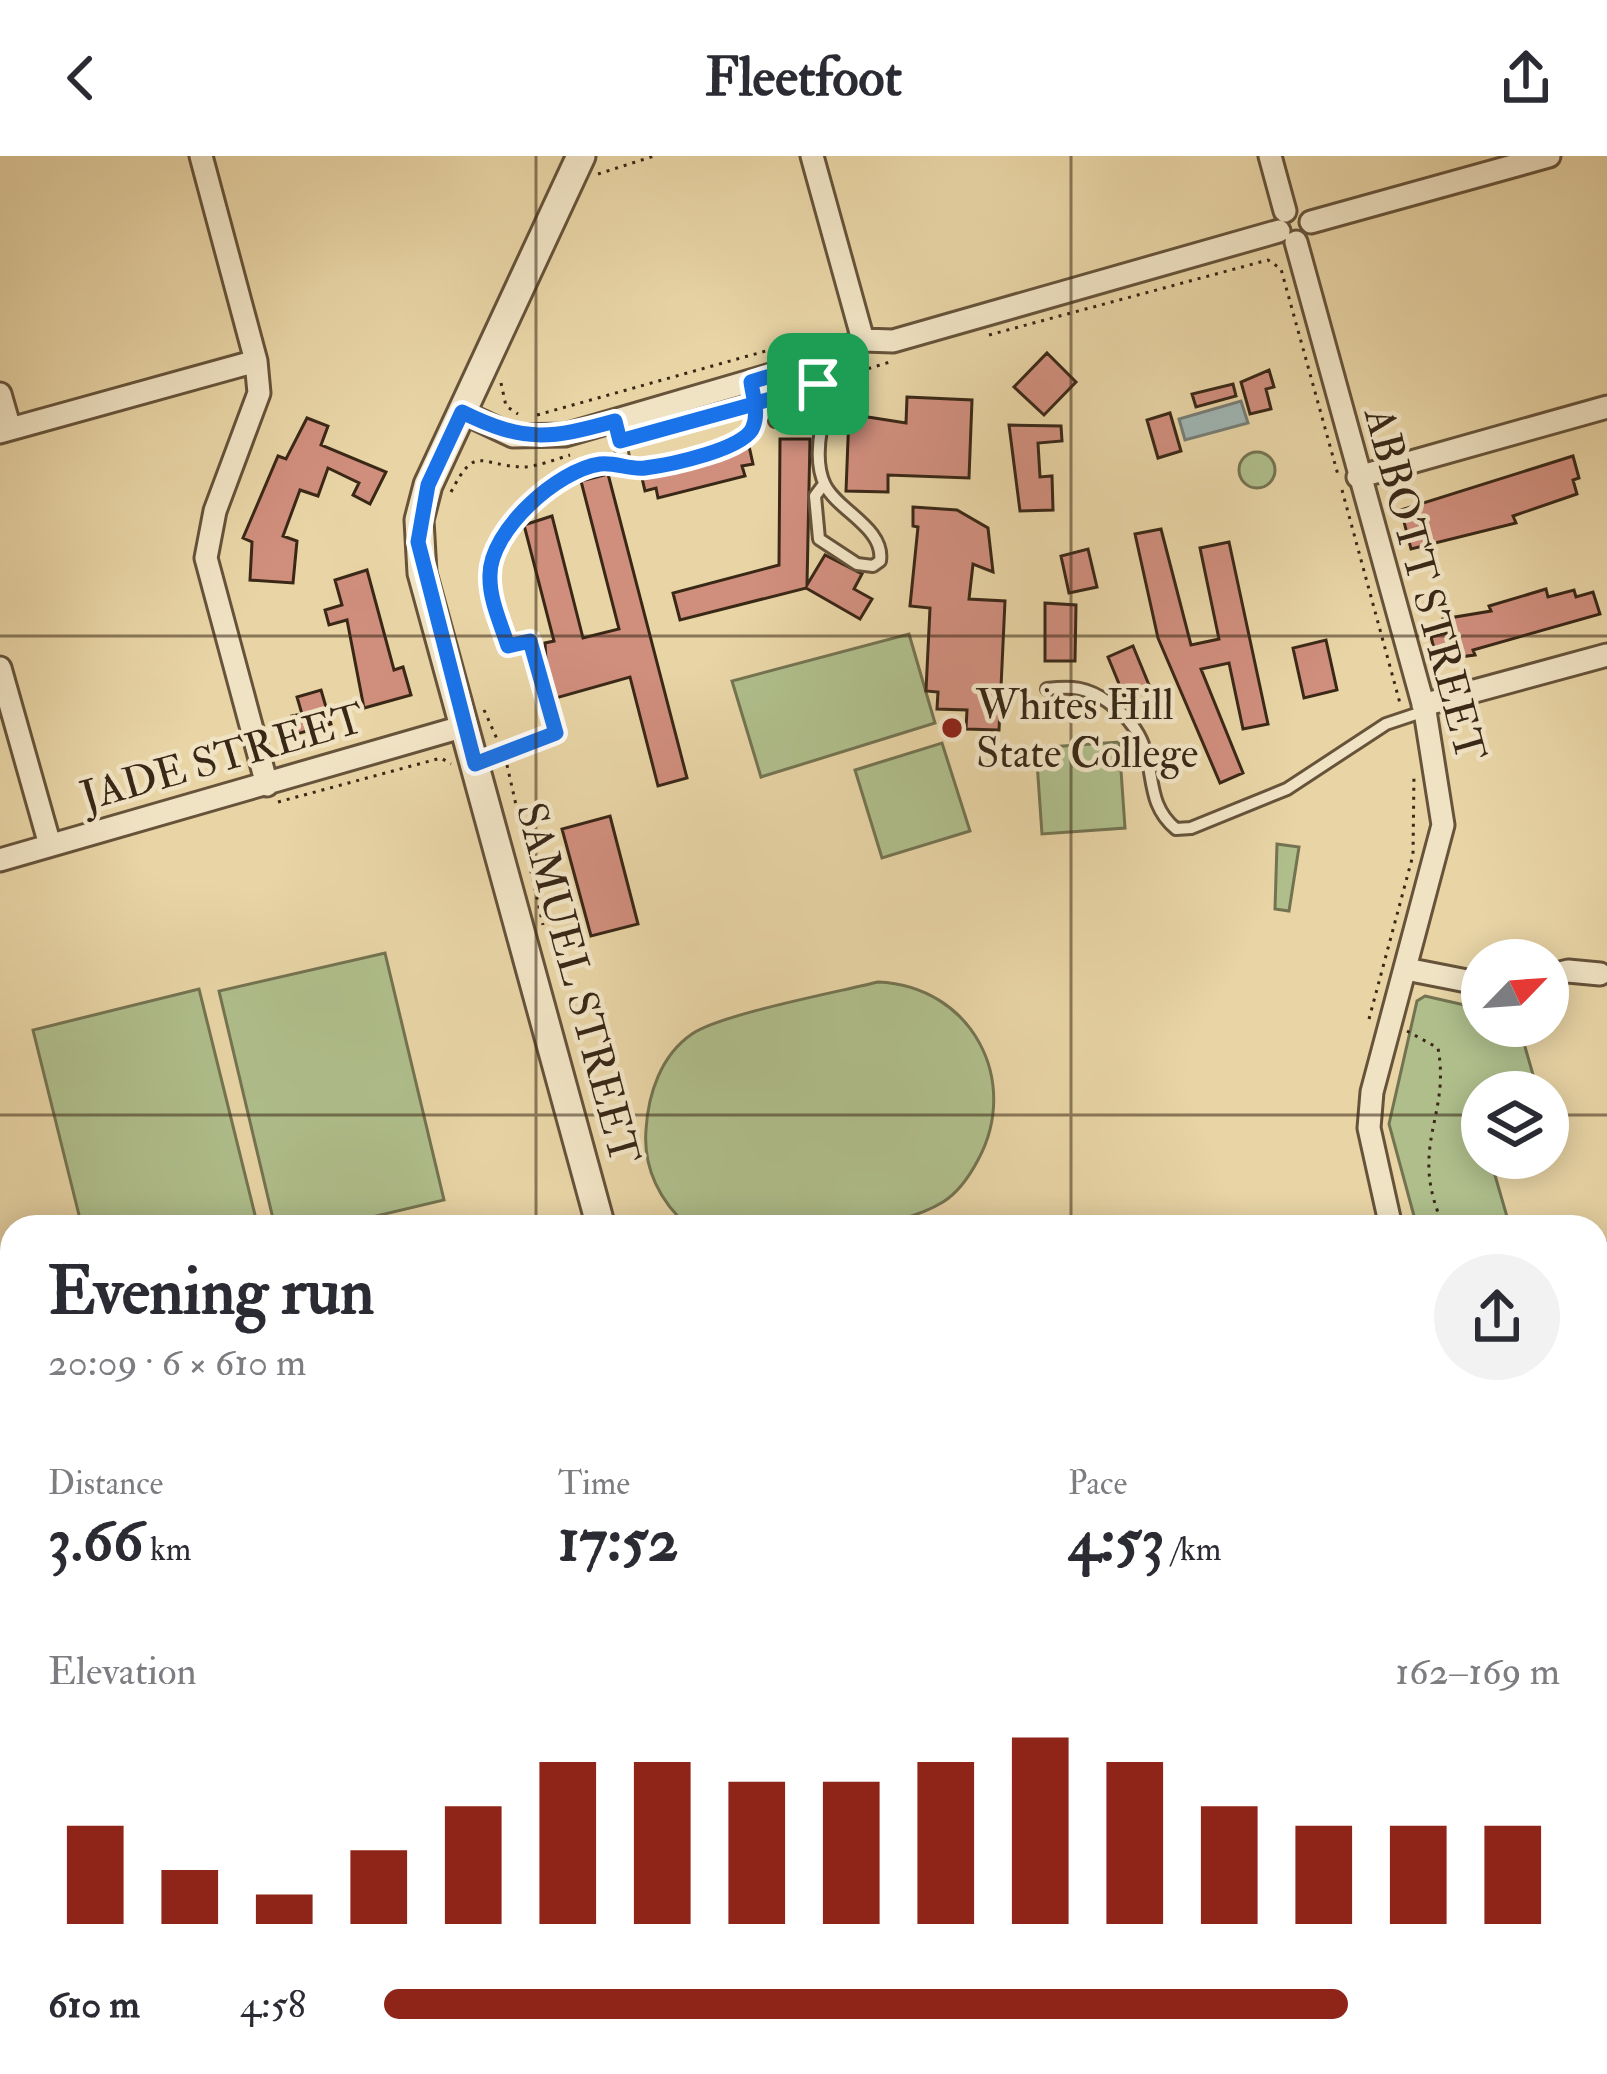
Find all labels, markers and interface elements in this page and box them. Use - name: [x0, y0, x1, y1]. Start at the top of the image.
- text: Fleetfoot: [705, 44, 902, 112]
- icon: back: [48, 45, 114, 111]
- icon: share: [1493, 45, 1559, 111]
- pin: [767, 333, 869, 435]
- icon: arrive: [785, 351, 851, 417]
- street label: ABBOTT STREET: [1352, 401, 1496, 767]
- place label: Whites Hill State College: [975, 680, 1198, 780]
- street label: JADE STREET: [74, 693, 370, 824]
- marker: Whites Hill State College: [939, 715, 965, 741]
- street label: SAMUEL STREET: [504, 797, 650, 1170]
- north arrow: [1461, 939, 1569, 1047]
- map controls: [1461, 939, 1569, 1179]
- button: layers: [1461, 1071, 1569, 1179]
- text: Evening run: [48, 1251, 374, 1334]
- button: share: [1434, 1254, 1560, 1380]
- text: 20:09 · 6 × 610 m: [48, 1338, 306, 1387]
- text: Distance: [48, 1463, 163, 1504]
- text: Time: [558, 1463, 630, 1504]
- text: Pace: [1068, 1463, 1127, 1504]
- text: 3.66: [48, 1504, 143, 1579]
- text: 17:52: [558, 1504, 678, 1579]
- text: 4:53: [1068, 1504, 1165, 1579]
- text: km: [143, 1529, 191, 1570]
- text: /km: [1165, 1529, 1221, 1570]
- text: Elevation: [48, 1647, 197, 1696]
- text: 162–169 m: [1395, 1647, 1560, 1696]
- text: 610 m: [48, 1980, 140, 2029]
- text: 4:58: [240, 1980, 306, 2029]

